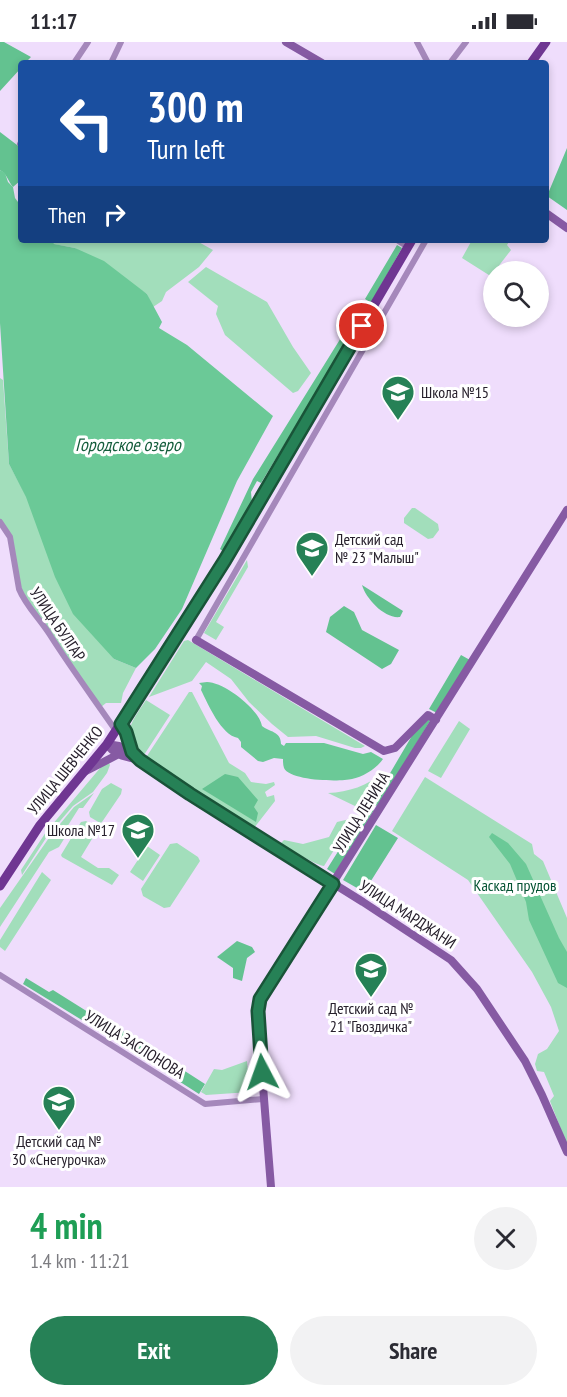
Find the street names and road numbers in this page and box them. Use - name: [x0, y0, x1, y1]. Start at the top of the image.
- street label: УЛИЦА БУЛГАР: [26, 583, 90, 665]
- street label: УЛИЦА ШЕВЧЕНКО: [23, 721, 107, 818]
- street label: УЛИЦА ЛЕНИНА: [328, 768, 394, 856]
- street label: УЛИЦА МАРДЖАНИ: [356, 875, 460, 953]
- street label: УЛИЦА ЗАСЛОНОВА: [81, 1005, 189, 1083]

